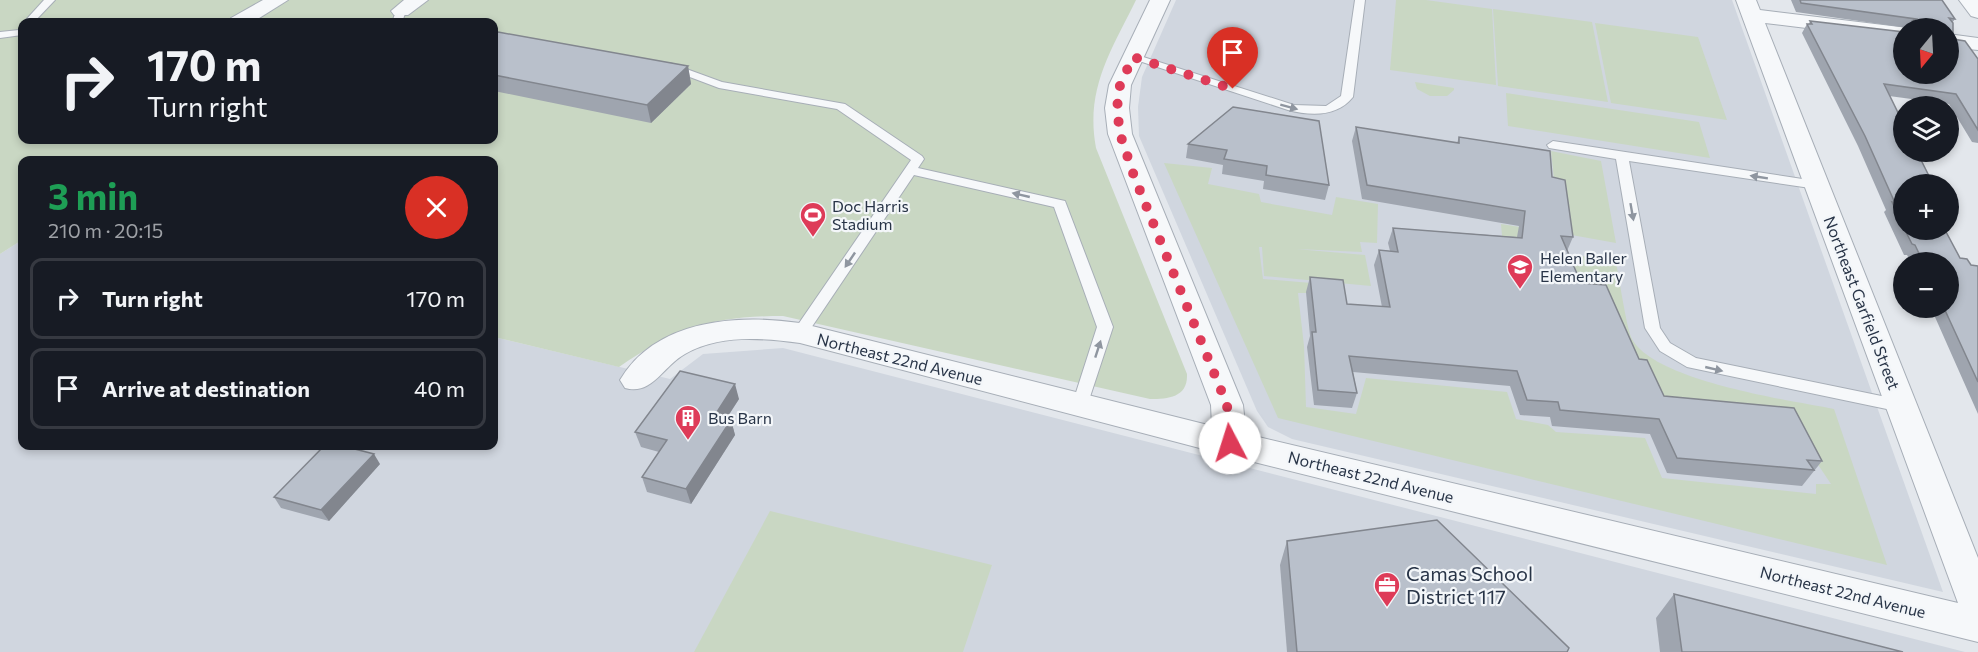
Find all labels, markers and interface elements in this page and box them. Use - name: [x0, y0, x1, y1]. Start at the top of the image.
- north arrow: [1893, 18, 1959, 84]
- map controls: [1893, 18, 1959, 318]
- pin: [1207, 27, 1258, 89]
- icon: arrive: [1216, 36, 1249, 69]
- text: 170 m: [147, 38, 261, 90]
- icon: right: [48, 42, 126, 120]
- text: Turn right: [147, 90, 267, 123]
- button: layers: [1893, 96, 1959, 162]
- one-way arrow: [1280, 102, 1298, 112]
- one-way arrow: [1750, 172, 1769, 181]
- text: 3 min: [48, 173, 138, 217]
- button: +: [1893, 174, 1959, 240]
- button: close: [405, 176, 468, 239]
- one-way arrow: [1011, 190, 1030, 199]
- place label: Doc Harris Stadium: [832, 196, 909, 233]
- sports icon: Doc Harris Stadium: [798, 200, 828, 238]
- one-way arrow: [1628, 202, 1637, 221]
- street label: Northeast Garfield Street: [1821, 213, 1905, 393]
- text: 210 m · 20:15: [48, 218, 163, 242]
- place label: Helen Baller Elementary: [1540, 248, 1627, 285]
- one-way arrow: [844, 251, 855, 268]
- school or university icon: Helen Baller Elementary: [1505, 252, 1535, 290]
- button: −: [1893, 252, 1959, 318]
- icon: right: [51, 282, 84, 315]
- text: Turn right: [102, 285, 203, 312]
- text: 170 m: [406, 285, 465, 312]
- street label: Northeast 22nd Avenue: [815, 329, 985, 388]
- one-way arrow: [1094, 340, 1103, 358]
- one-way arrow: [1705, 365, 1724, 374]
- icon: arrive: [51, 372, 84, 405]
- text: Arrive at destination: [102, 375, 310, 402]
- text: 40 m: [414, 375, 465, 402]
- building icon: Bus Barn: [673, 403, 703, 441]
- place label: Bus Barn: [708, 408, 772, 427]
- position arrow: [1198, 411, 1262, 475]
- street label: Northeast 22nd Avenue: [1286, 447, 1456, 506]
- place label: Camas School District 117: [1406, 561, 1533, 608]
- street label: Northeast 22nd Avenue: [1758, 562, 1928, 621]
- office icon: Camas School District 117: [1372, 570, 1402, 608]

